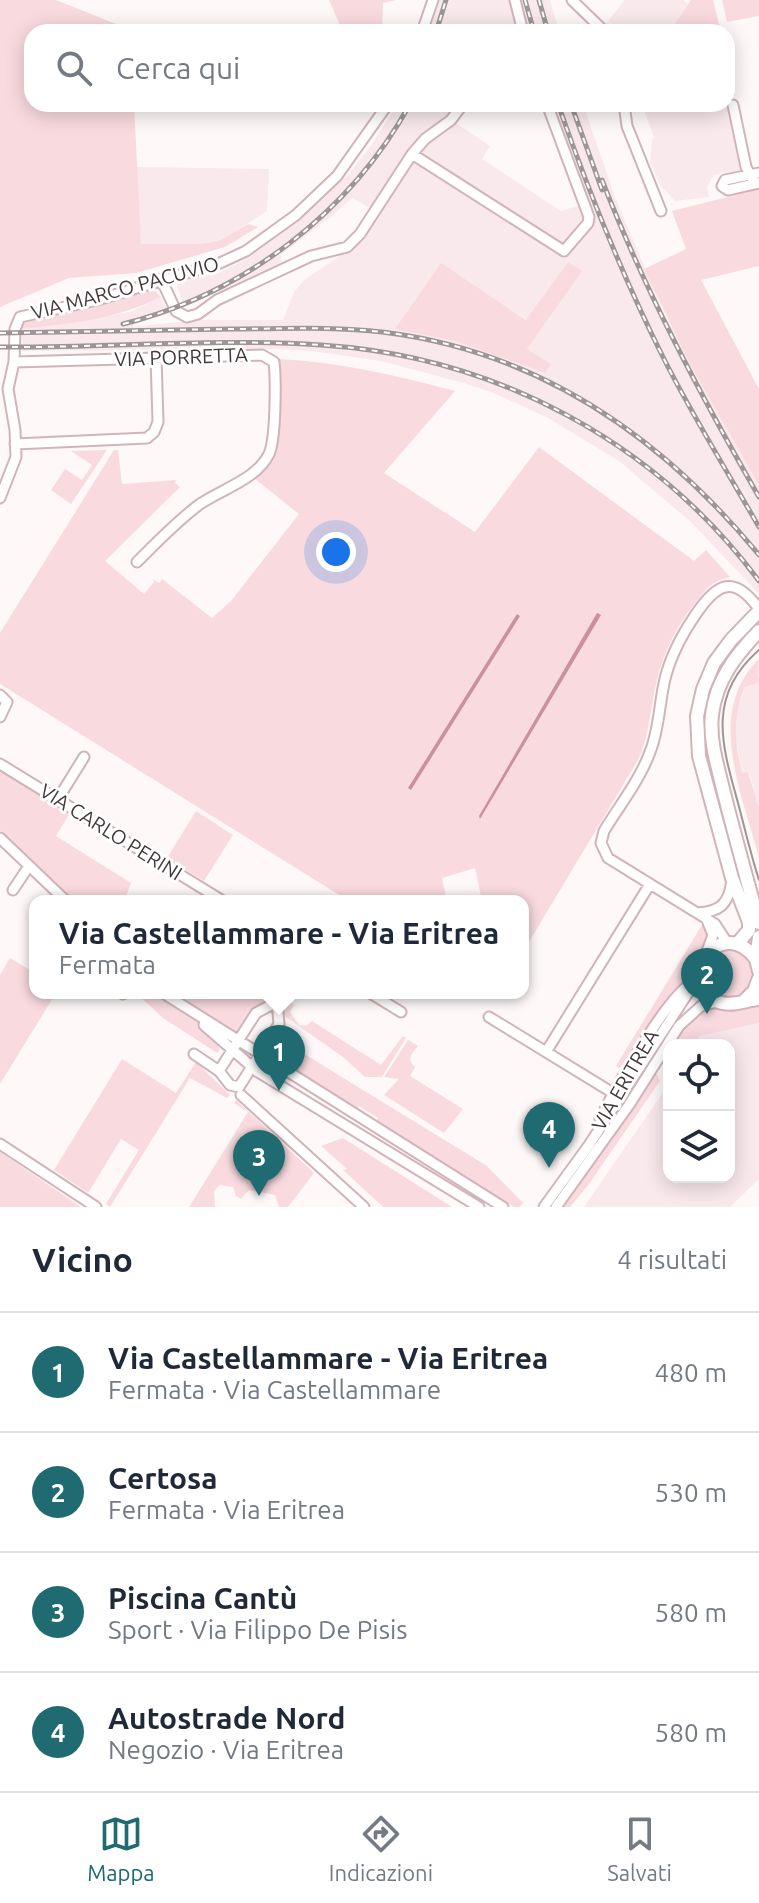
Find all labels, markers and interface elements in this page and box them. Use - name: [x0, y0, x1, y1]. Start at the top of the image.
- search box: [24, 24, 735, 112]
- icon: search: [52, 46, 96, 90]
- text: Cerca qui: [116, 51, 240, 85]
- street label: VIA MARCO PACUVIO: [28, 251, 221, 324]
- street label: VIA PORRETTA: [114, 343, 248, 370]
- your location: [316, 532, 356, 572]
- street label: VIA CARLO PERINI: [36, 779, 187, 885]
- popup: [29, 895, 529, 999]
- text: Via Castellammare - Via Eritrea: [59, 916, 499, 950]
- pin: 2: [681, 948, 733, 1014]
- text: Fermata: [59, 950, 156, 979]
- pin: 1: [253, 1025, 305, 1091]
- street label: VIA ERITREA: [587, 1025, 663, 1134]
- map controls: [663, 1039, 735, 1183]
- button: locate: [663, 1039, 735, 1111]
- pin: 4: [523, 1102, 575, 1168]
- button: layers: [663, 1111, 735, 1183]
- pin: 3: [233, 1130, 285, 1196]
- text: Vicino: [32, 1240, 133, 1278]
- text: 4 risultati: [617, 1245, 727, 1274]
- text: Via Castellammare - Via Eritrea: [108, 1341, 548, 1375]
- text: 1: [51, 1358, 65, 1387]
- text: 480 m: [655, 1358, 727, 1387]
- text: Fermata · Via Castellammare: [108, 1375, 441, 1404]
- text: Certosa: [108, 1461, 217, 1495]
- text: 2: [51, 1478, 65, 1507]
- text: 530 m: [655, 1478, 727, 1507]
- text: Fermata · Via Eritrea: [108, 1495, 345, 1524]
- text: Piscina Cantù: [108, 1581, 297, 1615]
- text: 3: [51, 1598, 65, 1627]
- text: 580 m: [655, 1598, 727, 1627]
- text: Sport · Via Filippo De Pisis: [108, 1615, 408, 1644]
- text: Autostrade Nord: [108, 1701, 346, 1735]
- text: 4: [51, 1718, 65, 1747]
- text: 580 m: [655, 1718, 727, 1747]
- text: Negozio · Via Eritrea: [108, 1735, 344, 1764]
- tab: Mappa: [87, 1812, 155, 1885]
- tab: Indicazioni: [329, 1812, 433, 1885]
- tab: Salvati: [607, 1812, 672, 1885]

